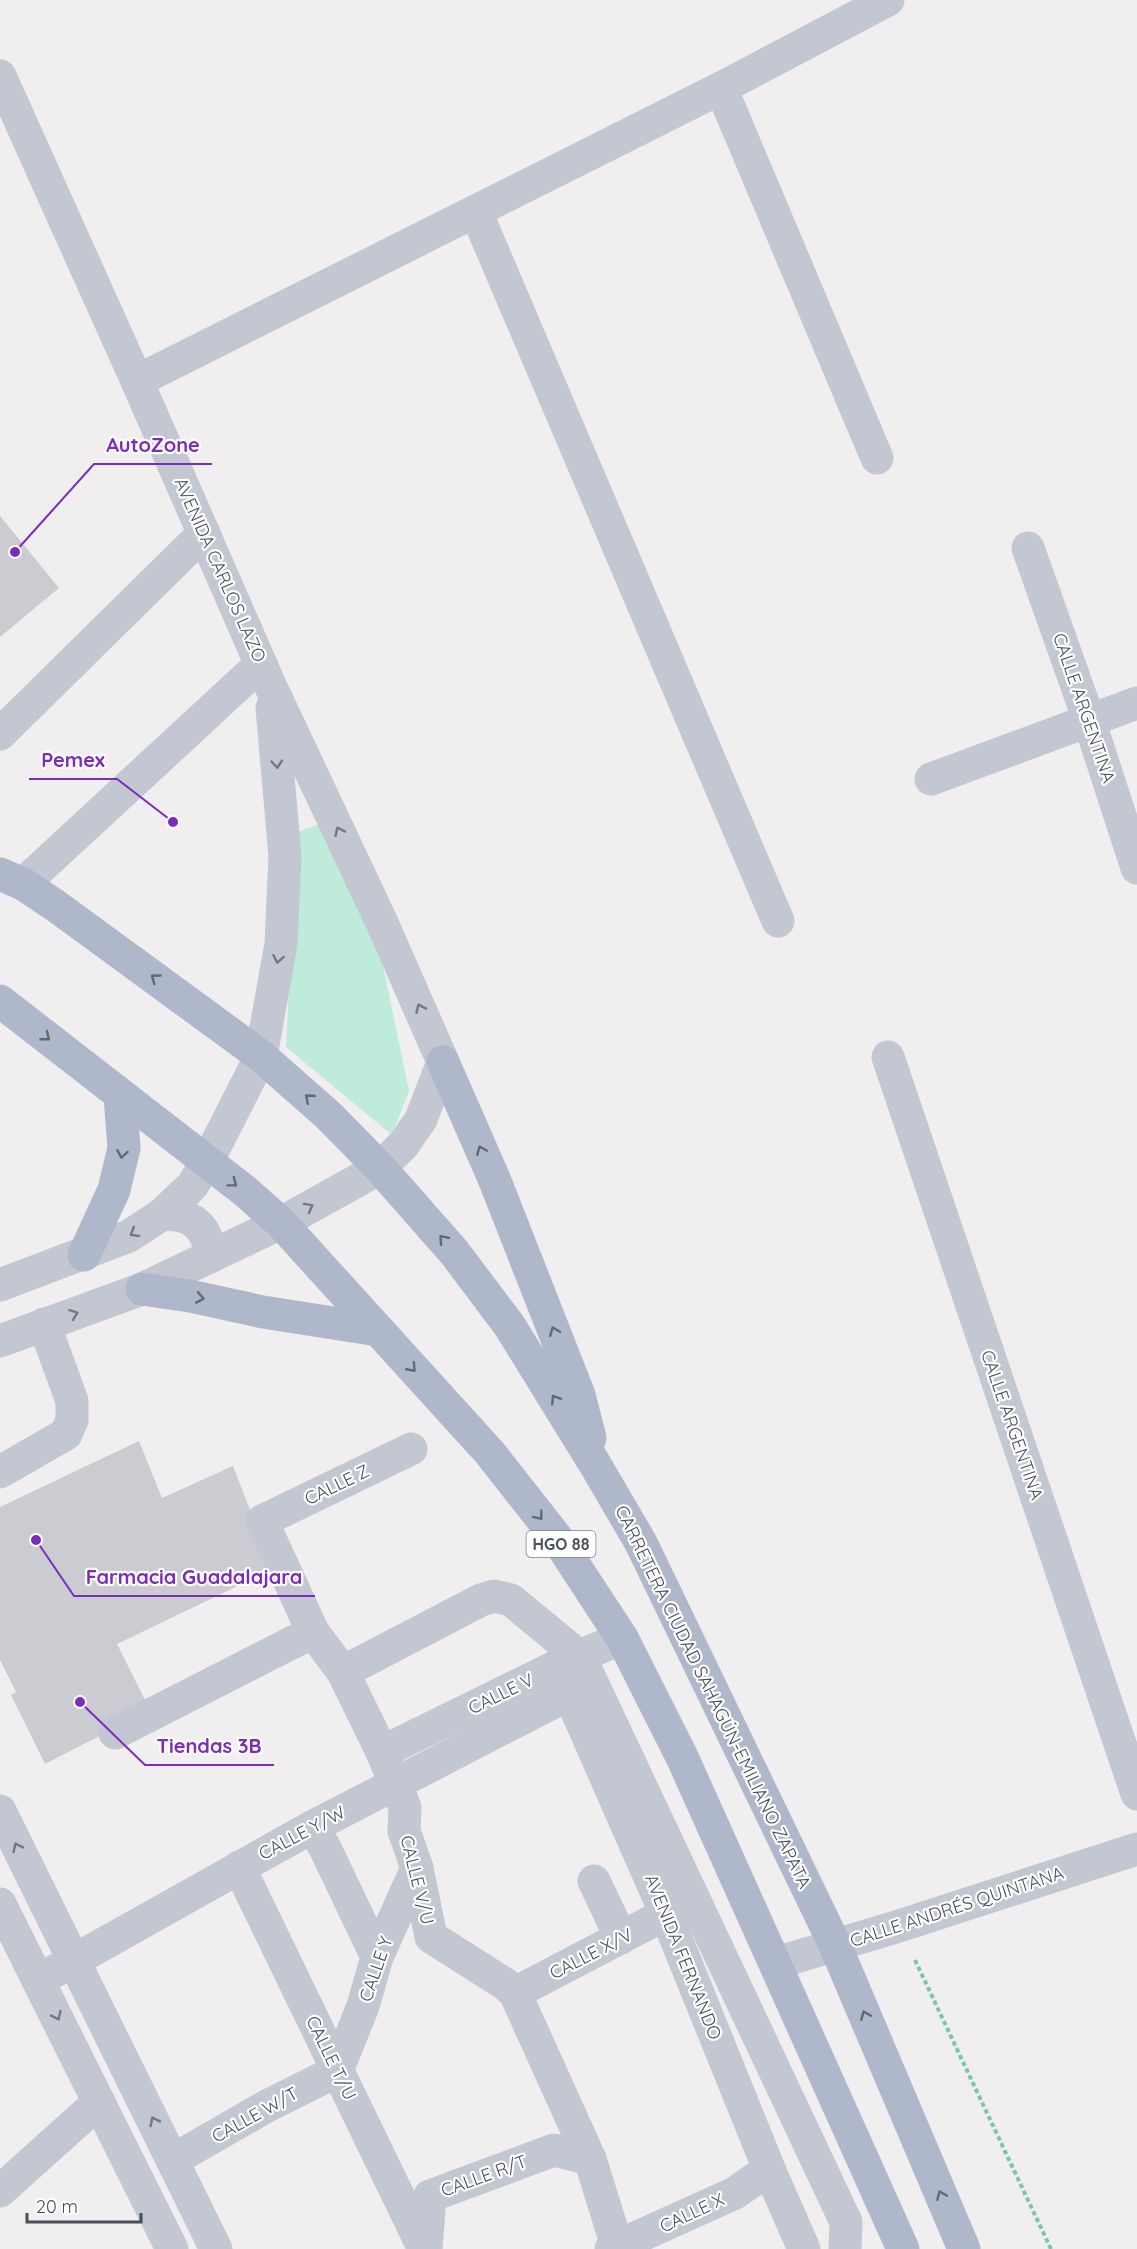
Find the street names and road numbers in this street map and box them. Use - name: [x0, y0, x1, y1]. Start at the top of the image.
- street label: AVENIDA CARLOS LAZO: [169, 474, 272, 666]
- street label: CALLE ARGENTINA: [1048, 630, 1121, 786]
- street label: CALLE ARGENTINA: [976, 1347, 1049, 1503]
- street label: CALLE Z: [301, 1459, 373, 1510]
- street label: CARRETERA CIUDAD SAHAGÚN-EMILIANO ZAPATA: [610, 1501, 817, 1892]
- road number: HGO 88: [526, 1531, 596, 1557]
- street label: CALLE V: [464, 1668, 537, 1719]
- street label: CALLE Y/W: [255, 1800, 349, 1865]
- street label: CALLE V/U: [395, 1833, 440, 1927]
- street label: CALLE ANDRÉS QUINTANA: [847, 1861, 1067, 1952]
- street label: AVENIDA FERNANDO: [640, 1871, 727, 2043]
- street label: CALLE X/V: [545, 1923, 636, 1984]
- street label: CALLE Y: [354, 1933, 397, 2005]
- street label: CALLE T/U: [301, 2012, 362, 2104]
- street label: CALLE W/T: [207, 2081, 302, 2148]
- street label: CALLE R/T: [438, 2149, 530, 2202]
- street label: CALLE X: [656, 2188, 728, 2237]

